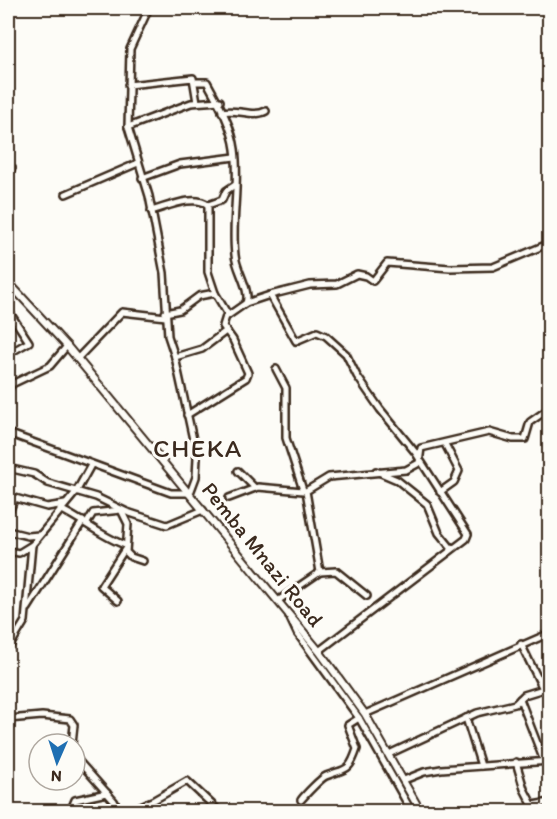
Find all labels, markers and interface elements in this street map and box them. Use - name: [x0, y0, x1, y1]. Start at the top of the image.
- district label: CHEKA: [153, 432, 243, 464]
- street label: Pemba Mnazi Road: [196, 476, 329, 632]
- north arrow: [27, 732, 87, 792]
- text: N: [50, 767, 62, 786]

